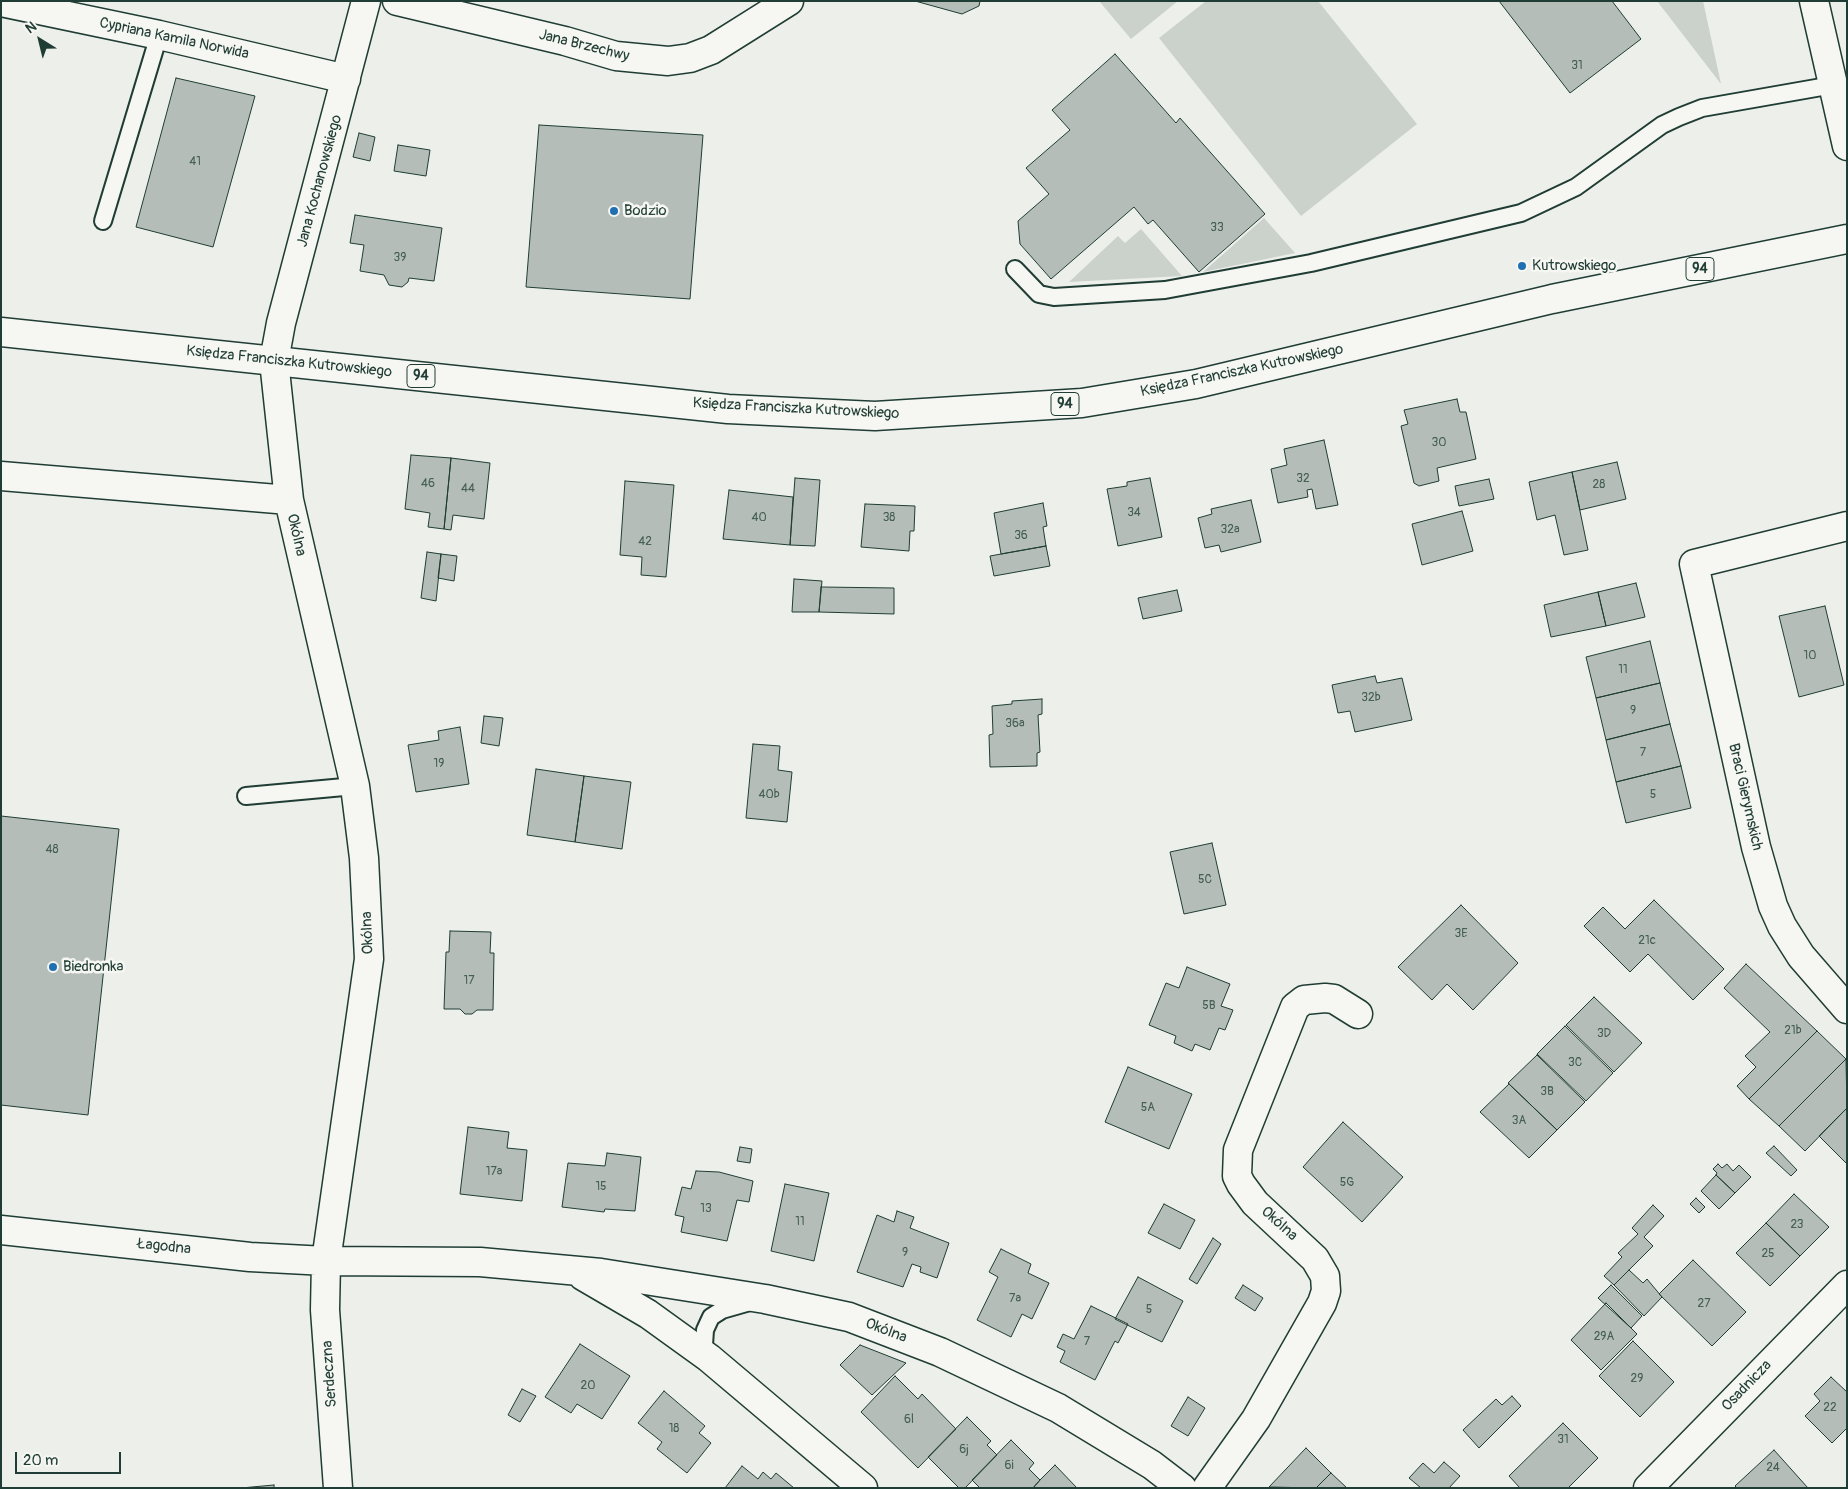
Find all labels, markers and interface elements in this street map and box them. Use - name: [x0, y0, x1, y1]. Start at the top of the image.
- street label: Cypriana Kamila Norwida: [98, 14, 250, 64]
- north arrow: [15, 15, 65, 65]
- text: N: [22, 18, 40, 37]
- street label: Jana Brzechwy: [537, 26, 631, 66]
- house number: 31: [1571, 59, 1583, 73]
- street label: Jana Kochanowskiego: [294, 113, 346, 249]
- house number: 41: [189, 155, 201, 169]
- place label: Bodzio: [624, 202, 666, 220]
- marker: Bodzio: [608, 205, 620, 217]
- house number: 33: [1210, 221, 1224, 235]
- house number: 39: [394, 251, 406, 265]
- place label: Kutrowskiego: [1532, 257, 1616, 275]
- road number: 94: [1686, 258, 1714, 280]
- marker: Kutrowskiego: [1516, 260, 1528, 272]
- street label: Księdza Franciszka Kutrowskiego: [1139, 341, 1345, 401]
- street label: Księdza Franciszka Kutrowskiego: [185, 342, 393, 382]
- road number: 94: [407, 364, 435, 388]
- road number: 94: [1051, 392, 1079, 416]
- street label: Księdza Franciszka Kutrowskiego: [692, 395, 900, 423]
- house number: 30: [1432, 436, 1446, 450]
- house number: 32: [1296, 472, 1310, 486]
- house number: 46: [421, 477, 435, 491]
- house number: 28: [1593, 478, 1605, 492]
- house number: 44: [461, 482, 475, 496]
- house number: 34: [1127, 506, 1141, 520]
- house number: 40: [751, 511, 767, 525]
- house number: 38: [883, 511, 895, 525]
- street label: Okólna: [282, 512, 310, 558]
- house number: 32a: [1221, 523, 1239, 537]
- house number: 36: [1014, 529, 1028, 543]
- house number: 42: [638, 535, 652, 549]
- house number: 10: [1804, 649, 1816, 663]
- house number: 11: [1618, 663, 1628, 677]
- house number: 32b: [1361, 691, 1381, 705]
- house number: 9: [1630, 704, 1636, 718]
- house number: 36a: [1005, 717, 1025, 731]
- street label: Braci Gierymskich: [1724, 742, 1766, 852]
- house number: 7: [1640, 746, 1646, 760]
- house number: 19: [434, 757, 444, 771]
- house number: 40b: [758, 788, 780, 802]
- house number: 5: [1650, 788, 1656, 802]
- house number: 48: [45, 843, 59, 857]
- house number: 5C: [1198, 873, 1212, 887]
- street label: Okólna: [358, 911, 378, 955]
- house number: 3E: [1455, 927, 1467, 941]
- house number: 21c: [1638, 934, 1656, 948]
- place label: Biedronka: [63, 958, 124, 976]
- marker: Biedronka: [47, 961, 59, 973]
- house number: 17: [463, 974, 475, 988]
- house number: 5B: [1202, 999, 1216, 1013]
- house number: 21b: [1784, 1024, 1802, 1038]
- house number: 3D: [1597, 1027, 1611, 1041]
- house number: 3C: [1568, 1056, 1582, 1070]
- house number: 3B: [1540, 1085, 1554, 1099]
- house number: 5A: [1141, 1101, 1155, 1115]
- house number: 3A: [1512, 1114, 1526, 1128]
- house number: 17a: [486, 1165, 502, 1179]
- house number: 5G: [1340, 1176, 1354, 1190]
- house number: 15: [595, 1180, 607, 1194]
- house number: 13: [700, 1202, 712, 1216]
- street label: Okólna: [1257, 1203, 1301, 1245]
- house number: 11: [795, 1215, 805, 1229]
- house number: 23: [1790, 1218, 1804, 1232]
- street label: Łagodna: [136, 1235, 192, 1259]
- house number: 9: [902, 1246, 908, 1260]
- house number: 25: [1761, 1247, 1775, 1261]
- house number: 7a: [1009, 1292, 1021, 1306]
- house number: 27: [1697, 1297, 1711, 1311]
- house number: 5: [1146, 1303, 1152, 1317]
- street label: Okólna: [863, 1315, 909, 1347]
- house number: 29A: [1594, 1330, 1614, 1344]
- house number: 7: [1084, 1335, 1090, 1349]
- street label: Serdeczna: [319, 1340, 341, 1408]
- street label: Osadnicza: [1718, 1357, 1776, 1415]
- house number: 29: [1631, 1372, 1643, 1386]
- house number: 20: [581, 1379, 595, 1393]
- house number: 22: [1823, 1401, 1837, 1415]
- house number: 6l: [904, 1413, 914, 1427]
- house number: 18: [669, 1422, 679, 1436]
- house number: 31: [1557, 1433, 1569, 1447]
- scale bar: [18, 1442, 124, 1474]
- house number: 6j: [959, 1443, 969, 1457]
- text: 20 m: [23, 1451, 58, 1470]
- house number: 6i: [1004, 1459, 1014, 1473]
- house number: 24: [1766, 1461, 1780, 1475]

